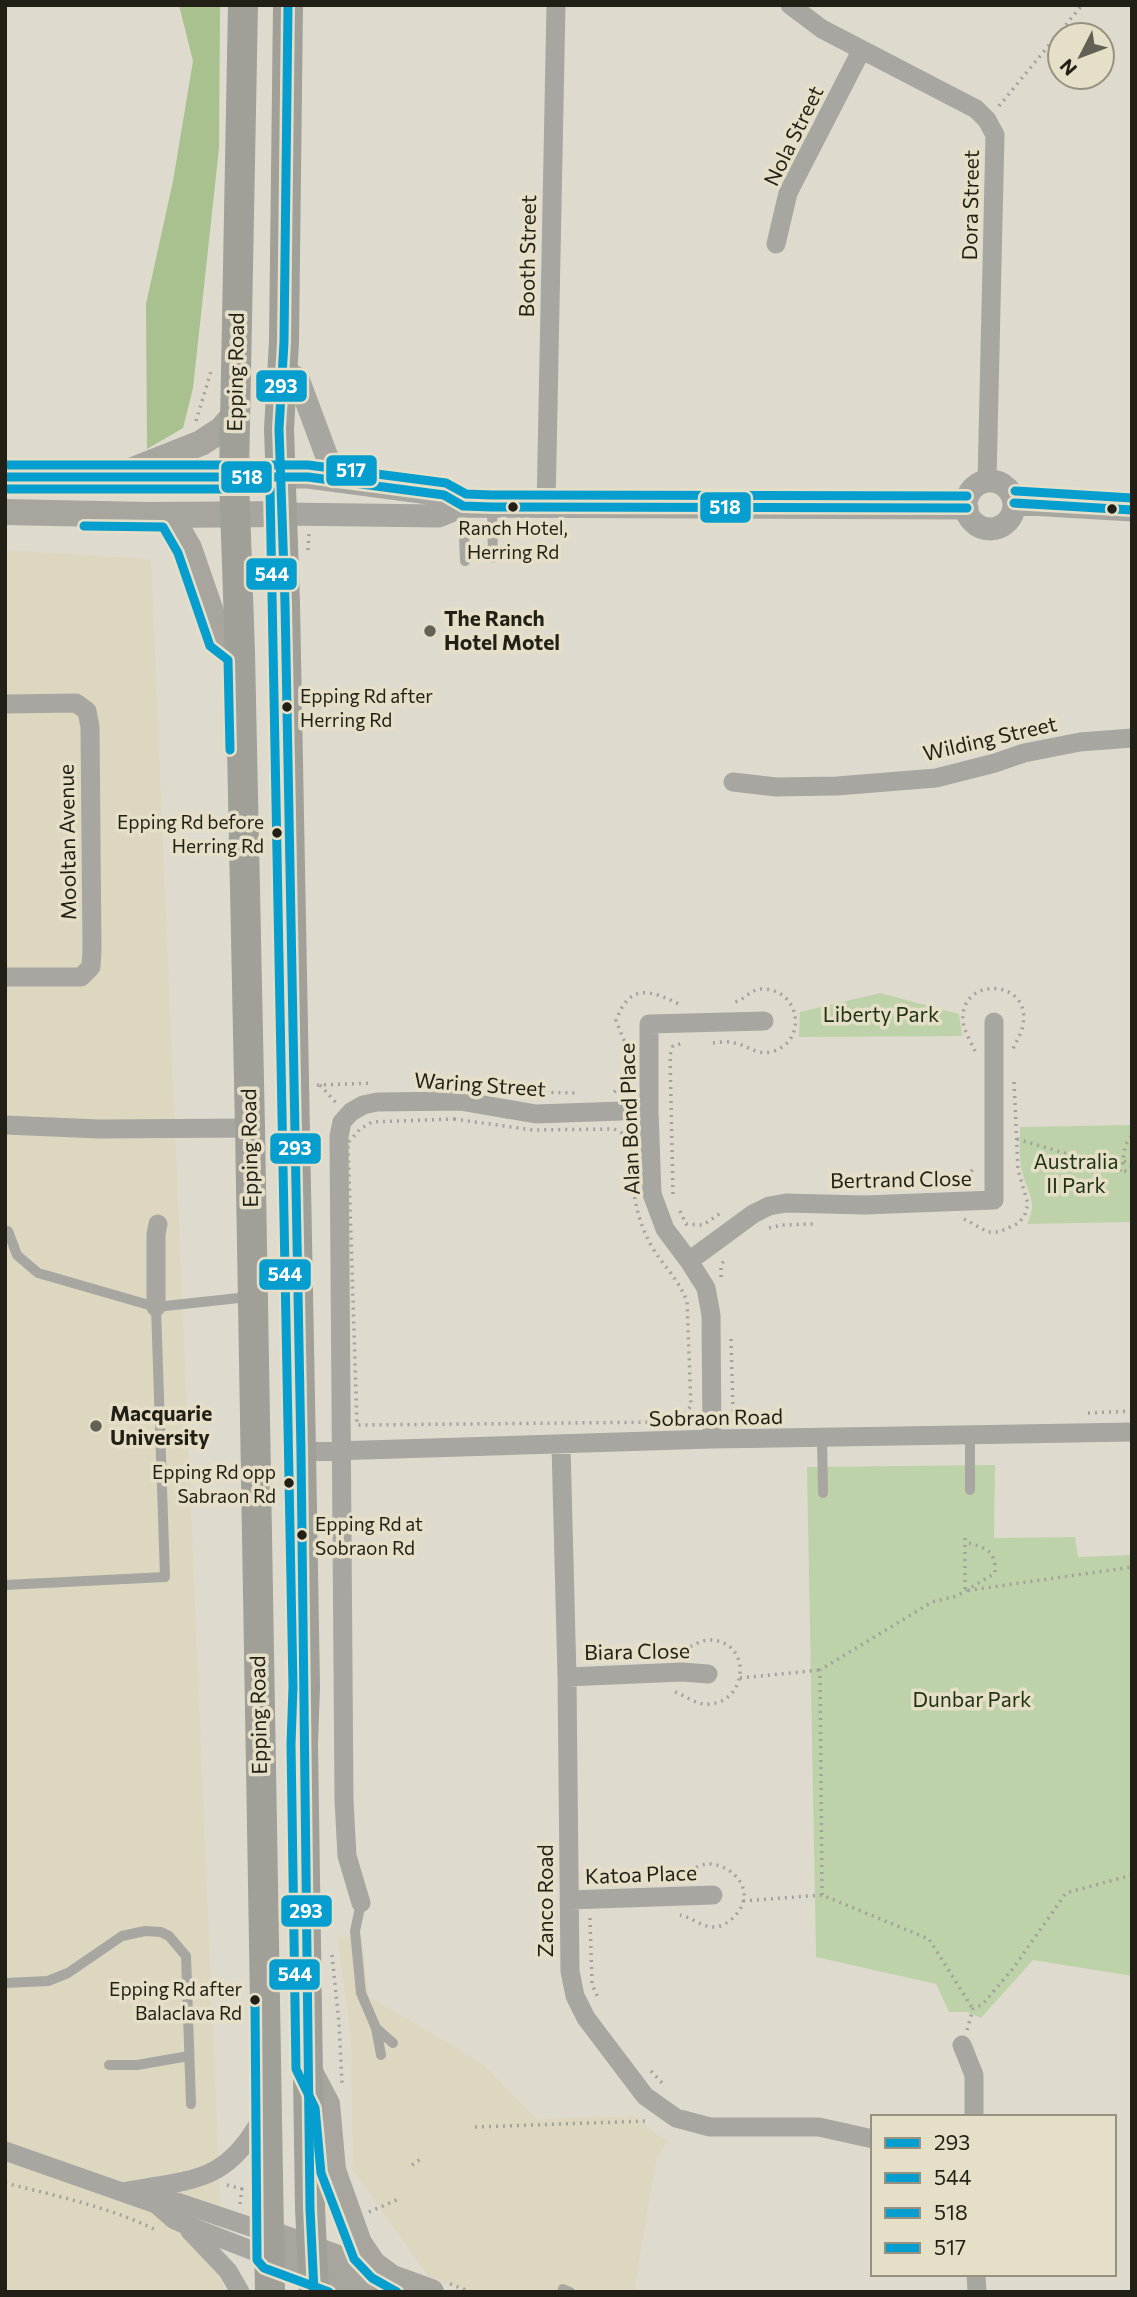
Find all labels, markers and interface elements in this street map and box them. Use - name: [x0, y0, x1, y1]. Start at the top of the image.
- north arrow: [1046, 21, 1116, 91]
- text: N: [1055, 55, 1081, 81]
- street label: Nola Street: [758, 81, 828, 189]
- street label: Dora Street: [956, 149, 983, 260]
- street label: Booth Street: [513, 194, 540, 317]
- street label: Epping Road: [221, 312, 248, 432]
- line badge: 293: [255, 369, 308, 403]
- text: 293: [264, 374, 298, 397]
- line badge: 517: [325, 454, 378, 487]
- text: 517: [336, 458, 366, 481]
- line badge: 518: [220, 460, 273, 494]
- text: 518: [231, 465, 263, 488]
- line badge: 518: [699, 491, 752, 524]
- text: 518: [709, 495, 741, 518]
- marker: Ranch Hotel, Herring Rd: [506, 500, 520, 514]
- unlabelled marker: [1105, 502, 1119, 516]
- place label: Ranch Hotel, Herring Rd: [458, 516, 568, 563]
- line badge: 544: [245, 557, 298, 591]
- text: 544: [255, 562, 290, 585]
- place label: The Ranch Hotel Motel: [444, 605, 560, 654]
- marker: The Ranch Hotel Motel: [422, 623, 438, 639]
- place label: Epping Rd after Herring Rd: [300, 684, 433, 731]
- marker: Epping Rd after Herring Rd: [280, 700, 294, 714]
- street label: Wilding Street: [920, 710, 1059, 765]
- street label: Mooltan Avenue: [53, 764, 80, 920]
- place label: Epping Rd before Herring Rd: [117, 810, 264, 857]
- marker: Epping Rd before Herring Rd: [270, 826, 284, 840]
- park label: Liberty Park: [823, 1001, 939, 1026]
- street label: Alan Bond Place: [613, 1043, 644, 1195]
- street label: Waring Street: [413, 1066, 547, 1101]
- street label: Epping Road: [235, 1088, 262, 1208]
- line badge: 293: [269, 1132, 322, 1165]
- text: 293: [278, 1136, 312, 1159]
- park label: Australia II Park: [1034, 1148, 1119, 1197]
- street label: Bertrand Close: [830, 1165, 972, 1192]
- line badge: 544: [258, 1258, 312, 1291]
- text: 544: [268, 1262, 303, 1285]
- place label: Macquarie University: [110, 1400, 212, 1449]
- street label: Sobraon Road: [649, 1403, 783, 1430]
- marker: Macquarie University: [88, 1418, 104, 1434]
- place label: Epping Rd opp Sabraon Rd: [152, 1460, 276, 1507]
- marker: Epping Rd opp Sabraon Rd: [282, 1476, 296, 1490]
- place label: Epping Rd at Sobraon Rd: [315, 1512, 423, 1559]
- marker: Epping Rd at Sobraon Rd: [295, 1528, 309, 1542]
- street label: Biara Close: [584, 1637, 690, 1664]
- street label: Epping Road: [244, 1655, 271, 1775]
- park label: Dunbar Park: [913, 1686, 1031, 1711]
- street label: Zanco Road: [532, 1844, 557, 1958]
- street label: Katoa Place: [585, 1859, 697, 1888]
- line badge: 293: [280, 1894, 333, 1928]
- text: 293: [289, 1899, 323, 1922]
- line badge: 544: [268, 1958, 321, 1991]
- text: 544: [278, 1962, 313, 1985]
- place label: Epping Rd after Balaclava Rd: [109, 1977, 242, 2024]
- marker: Epping Rd after Balaclava Rd: [248, 1993, 262, 2007]
- legend: [871, 2115, 1116, 2276]
- text: 293: [934, 2129, 970, 2154]
- text: 544: [934, 2164, 972, 2189]
- text: 518: [934, 2199, 968, 2224]
- text: 517: [934, 2234, 966, 2259]

